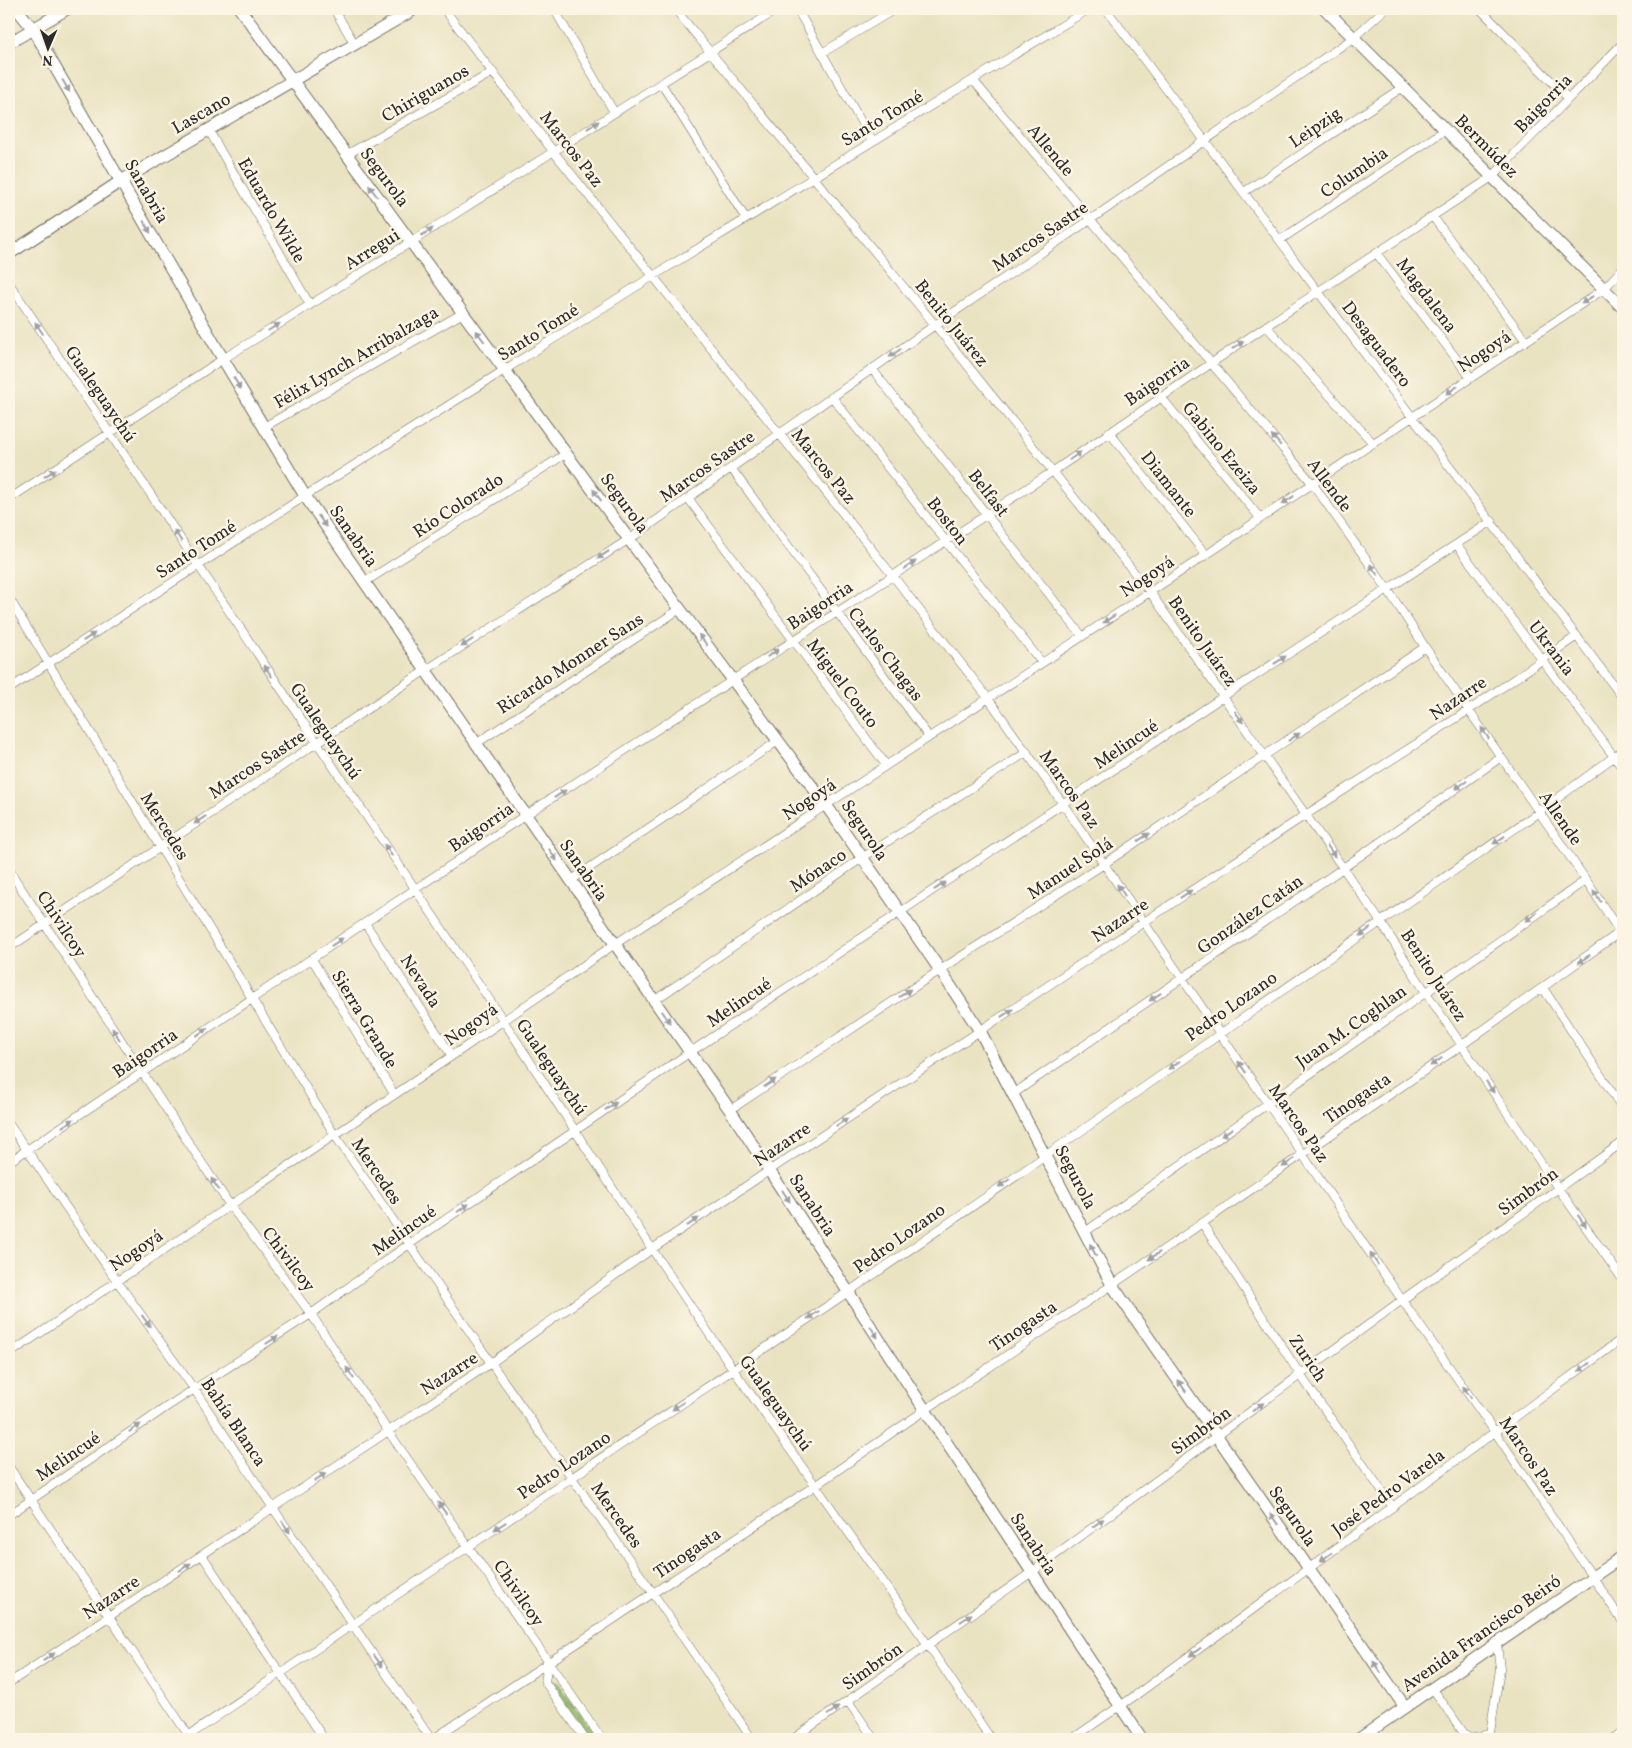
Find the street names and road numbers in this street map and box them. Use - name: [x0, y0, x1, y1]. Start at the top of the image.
- street label: Chiriguanos: [377, 59, 474, 129]
- street label: Baigorria: [1509, 69, 1579, 139]
- street label: Santo Tomé: [837, 85, 929, 154]
- street label: Lascano: [168, 87, 236, 141]
- street label: Leipzig: [1285, 102, 1347, 155]
- street label: Marcos Paz: [533, 107, 609, 193]
- street label: Bermúdez: [1448, 110, 1523, 185]
- street label: Allende: [1021, 119, 1079, 183]
- street label: Columbia: [1316, 141, 1394, 205]
- street label: Segurola: [353, 143, 415, 213]
- street label: Eduardo Wilde: [231, 154, 311, 268]
- street label: Sanabria: [117, 155, 174, 229]
- street label: Marcos Sastre: [988, 196, 1094, 279]
- street label: Arregui: [340, 223, 405, 277]
- street label: Magdalena: [1389, 253, 1462, 338]
- street label: Benito Juárez: [908, 275, 994, 373]
- street label: Desaguadero: [1335, 296, 1417, 393]
- street label: Santo Tomé: [493, 298, 584, 368]
- street label: Félix Lynch Arribalzaga: [270, 301, 444, 416]
- street label: Nogoyá: [1453, 325, 1517, 379]
- street label: Gualeguaychú: [58, 341, 141, 448]
- street label: Baigorria: [1120, 351, 1195, 413]
- street label: Gabino Ezeiza: [1176, 397, 1266, 501]
- street label: Marcos Paz: [785, 424, 861, 510]
- street label: Marcos Sastre: [655, 425, 761, 509]
- street label: Diamante: [1134, 447, 1202, 523]
- street label: Allende: [1300, 454, 1357, 518]
- street label: Belfast: [961, 465, 1014, 523]
- street label: Río Colorado: [409, 468, 509, 545]
- street label: Segurola: [593, 469, 654, 539]
- street label: Boston: [920, 493, 974, 551]
- street label: Sanabria: [322, 501, 383, 573]
- street label: Santo Tomé: [152, 515, 242, 586]
- street label: Nogoyá: [1116, 550, 1180, 604]
- street label: Baigorria: [783, 576, 859, 637]
- street label: Benito Juárez: [1161, 592, 1242, 692]
- street label: Carlos Chagas: [841, 603, 928, 707]
- street label: Ricardo Monner Sans: [493, 607, 649, 721]
- street label: Ukrania: [1522, 616, 1580, 682]
- street label: Miguel Couto: [800, 634, 884, 734]
- street label: Nazarre: [1425, 671, 1492, 727]
- street label: Gualeguaychú: [283, 678, 366, 785]
- street label: Melincué: [1089, 714, 1164, 776]
- street label: Marcos Sastre: [204, 724, 311, 806]
- street label: Marcos Paz: [1033, 746, 1105, 834]
- street label: Nogoyá: [778, 773, 842, 827]
- street label: Allende: [1532, 787, 1588, 851]
- street label: Mercedes: [133, 788, 194, 865]
- street label: Segurola: [834, 795, 893, 866]
- street label: Baigorria: [444, 797, 519, 859]
- street label: Manuel Solá: [1023, 832, 1119, 906]
- street label: Sanabria: [552, 835, 613, 907]
- street label: Mónaco: [786, 843, 852, 899]
- street label: González Catán: [1193, 869, 1309, 961]
- street label: Chivilcoy: [30, 886, 92, 963]
- street label: Nazarre: [1087, 893, 1154, 949]
- street label: Benito Juárez: [1394, 925, 1472, 1027]
- street label: Nevada: [393, 950, 446, 1014]
- street label: Sierra Grande: [325, 966, 403, 1074]
- street label: Pedro Lozano: [1181, 966, 1283, 1048]
- street label: Melincué: [702, 972, 777, 1034]
- street label: Juan M. Coghlan: [1291, 979, 1413, 1075]
- street label: Nogoyá: [440, 998, 504, 1053]
- street label: Gualeguaychú: [509, 1014, 592, 1121]
- street label: Baigorria: [108, 1023, 183, 1085]
- street label: Tinogasta: [1319, 1067, 1397, 1131]
- street label: Marcos Paz: [1262, 1080, 1334, 1168]
- street label: Nazarre: [749, 1117, 816, 1173]
- street label: Mercedes: [344, 1134, 407, 1210]
- street label: Segurola: [1047, 1141, 1102, 1214]
- street label: Simbrón: [1494, 1162, 1564, 1223]
- street label: Sanabria: [782, 1169, 841, 1242]
- street label: Pedro Lozano: [849, 1198, 951, 1280]
- street label: Melincué: [368, 1200, 442, 1262]
- street label: Chivilcoy: [255, 1222, 321, 1298]
- street label: Nogoyá: [105, 1224, 169, 1278]
- street label: Tinogasta: [985, 1295, 1063, 1359]
- street label: Zurich: [1282, 1330, 1332, 1388]
- street label: Nazarre: [416, 1346, 483, 1402]
- street label: Gualeguaychú: [732, 1351, 817, 1457]
- street label: Bahía Blanca: [194, 1373, 272, 1472]
- street label: Simbrón: [1167, 1401, 1237, 1462]
- street label: Marcos Paz: [1492, 1412, 1563, 1501]
- street label: Melincué: [31, 1426, 106, 1488]
- street label: Pedro Lozano: [513, 1426, 616, 1507]
- street label: José Pedro Varela: [1327, 1444, 1451, 1543]
- street label: Mercedes: [584, 1478, 648, 1554]
- street label: Segurola: [1262, 1481, 1322, 1552]
- street label: Sanabria: [1003, 1508, 1062, 1581]
- street label: Tinogasta: [649, 1522, 727, 1586]
- street label: Chivilcoy: [486, 1556, 549, 1632]
- street label: Nazarre: [78, 1570, 145, 1626]
- street label: Avenida Francisco Beiró: [1397, 1570, 1567, 1699]
- street label: Simbrón: [837, 1637, 908, 1697]

